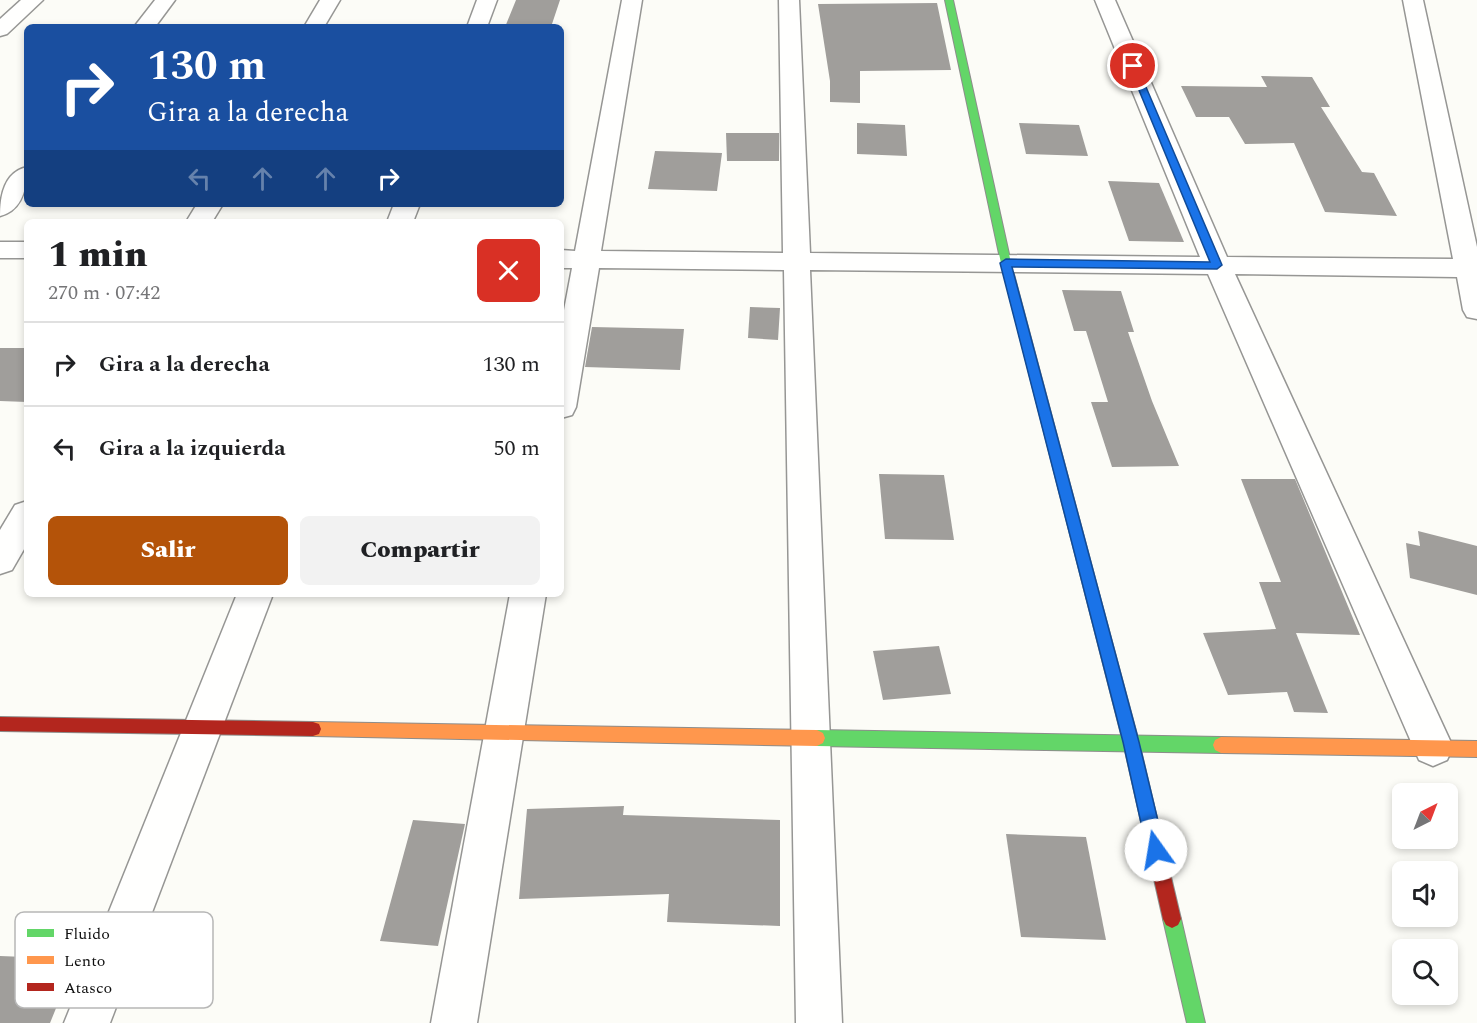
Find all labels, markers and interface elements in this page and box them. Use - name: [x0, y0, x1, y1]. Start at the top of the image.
- text: 130 m: [147, 35, 266, 98]
- pin: [1107, 40, 1158, 91]
- icon: right: [48, 48, 126, 126]
- icon: arrive: [1116, 49, 1149, 82]
- text: Gira a la derecha: [147, 92, 349, 134]
- icon: left: [183, 162, 216, 195]
- icon: ahead: [246, 162, 279, 195]
- icon: ahead: [309, 162, 342, 195]
- icon: right: [372, 162, 405, 195]
- text: 1 min: [48, 228, 148, 283]
- button: close: [477, 239, 540, 302]
- text: 270 m · 07:42: [48, 278, 160, 308]
- icon: right: [48, 348, 81, 381]
- text: Gira a la derecha: [99, 348, 270, 381]
- text: 130 m: [483, 348, 540, 381]
- icon: left: [48, 432, 81, 465]
- text: Gira a la izquierda: [99, 432, 286, 465]
- text: 50 m: [494, 432, 540, 465]
- button: Salir: [48, 516, 288, 585]
- button: Compartir: [300, 516, 540, 585]
- north arrow: [1392, 783, 1458, 849]
- map controls: [1392, 783, 1458, 1005]
- position arrow: [1124, 818, 1188, 882]
- button: sound: [1392, 861, 1458, 927]
- legend: [15, 912, 213, 1008]
- text: Fluido: [64, 922, 110, 946]
- button: search: [1392, 939, 1458, 1005]
- text: Lento: [64, 949, 105, 973]
- text: Atasco: [64, 976, 112, 1000]

